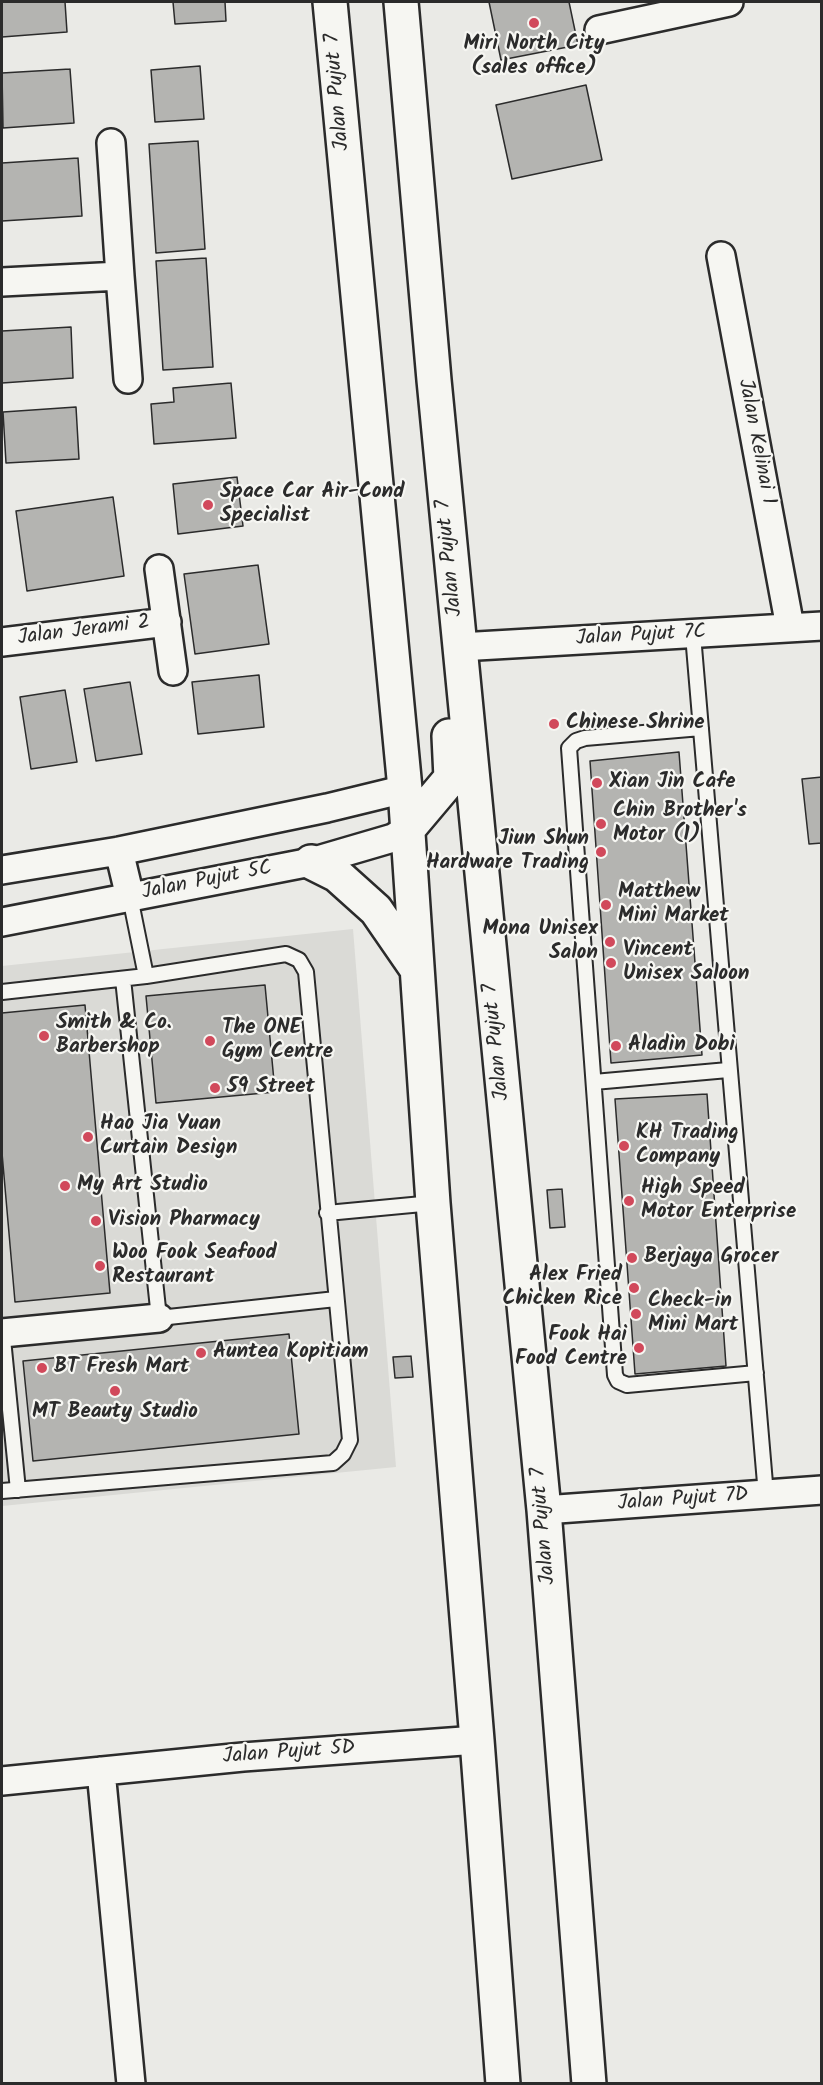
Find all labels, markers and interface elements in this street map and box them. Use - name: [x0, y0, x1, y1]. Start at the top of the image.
- marker: Miri North City (sales office): [527, 16, 541, 30]
- street label: Jalan Pujut 7: [321, 32, 357, 152]
- place label: Miri North City (sales office): [463, 32, 605, 82]
- street label: Jalan Kelinai 1: [730, 377, 780, 507]
- place label: Space Car Air-Cond Specialist: [220, 480, 404, 530]
- marker: Space Car Air-Cond Specialist: [201, 498, 215, 512]
- street label: Jalan Pujut 7: [432, 498, 470, 618]
- street label: Jalan Jerami 2: [17, 611, 151, 653]
- street label: Jalan Pujut 7C: [575, 621, 707, 653]
- place label: Chinese Shrine: [566, 711, 705, 737]
- marker: Chinese Shrine: [547, 717, 561, 731]
- place label: Xian Jin Cafe: [609, 770, 736, 796]
- marker: Xian Jin Cafe: [590, 776, 604, 790]
- place label: Chin Brother's Motor (1): [613, 799, 747, 849]
- marker: Chin Brother's Motor (1): [594, 817, 608, 831]
- place label: Jiun Shun Hardware Trading: [426, 827, 589, 877]
- marker: Jiun Shun Hardware Trading: [594, 845, 608, 859]
- street label: Jalan Pujut 5C: [140, 857, 274, 907]
- place label: Matthew Mini Market: [618, 880, 729, 930]
- marker: Matthew Mini Market: [599, 898, 613, 912]
- place label: Mona Unisex Salon: [483, 917, 598, 967]
- marker: Mona Unisex Salon: [603, 935, 617, 949]
- place label: Vincent Unisex Saloon: [623, 938, 749, 988]
- marker: Vincent Unisex Saloon: [604, 956, 618, 970]
- street label: Jalan Pujut 7: [479, 982, 517, 1102]
- place label: Smith & Co. Barbershop: [56, 1011, 172, 1061]
- place label: The ONE Gym Centre: [222, 1016, 333, 1066]
- marker: Smith & Co. Barbershop: [37, 1029, 51, 1043]
- place label: Aladin Dobi: [628, 1033, 735, 1059]
- marker: The ONE Gym Centre: [203, 1034, 217, 1048]
- marker: Aladin Dobi: [609, 1039, 623, 1053]
- place label: 59 Street: [227, 1075, 315, 1101]
- marker: 59 Street: [208, 1081, 222, 1095]
- place label: Hao Jia Yuan Curtain Design: [100, 1112, 237, 1162]
- place label: KH Trading Company: [636, 1121, 739, 1171]
- marker: Hao Jia Yuan Curtain Design: [81, 1130, 95, 1144]
- marker: KH Trading Company: [617, 1139, 631, 1153]
- place label: My Art Studio: [77, 1173, 208, 1199]
- place label: High Speed Motor Enterprise: [641, 1176, 796, 1226]
- marker: My Art Studio: [58, 1179, 72, 1193]
- marker: High Speed Motor Enterprise: [622, 1194, 636, 1208]
- place label: Vision Pharmacy: [108, 1208, 260, 1234]
- marker: Vision Pharmacy: [89, 1214, 103, 1228]
- place label: Woo Fook Seafood Restaurant: [112, 1241, 277, 1291]
- place label: Berjaya Grocer: [644, 1245, 779, 1271]
- marker: Berjaya Grocer: [625, 1251, 639, 1265]
- marker: Woo Fook Seafood Restaurant: [93, 1259, 107, 1273]
- place label: Alex Fried Chicken Rice: [503, 1263, 622, 1313]
- marker: Alex Fried Chicken Rice: [627, 1281, 641, 1295]
- place label: Check-in Mini Mart: [648, 1289, 738, 1339]
- marker: Check-in Mini Mart: [629, 1307, 643, 1321]
- place label: Fook Hai Food Centre: [515, 1323, 627, 1373]
- place label: Auntea Kopitiam: [213, 1340, 368, 1366]
- marker: Fook Hai Food Centre: [632, 1341, 646, 1355]
- marker: Auntea Kopitiam: [194, 1346, 208, 1360]
- place label: BT Fresh Mart: [54, 1355, 189, 1381]
- marker: BT Fresh Mart: [35, 1361, 49, 1375]
- marker: MT Beauty Studio: [108, 1384, 122, 1398]
- place label: MT Beauty Studio: [32, 1400, 198, 1426]
- street label: Jalan Pujut 7: [527, 1466, 563, 1586]
- street label: Jalan Pujut 7D: [617, 1484, 749, 1518]
- street label: Jalan Pujut 5D: [222, 1737, 356, 1771]

